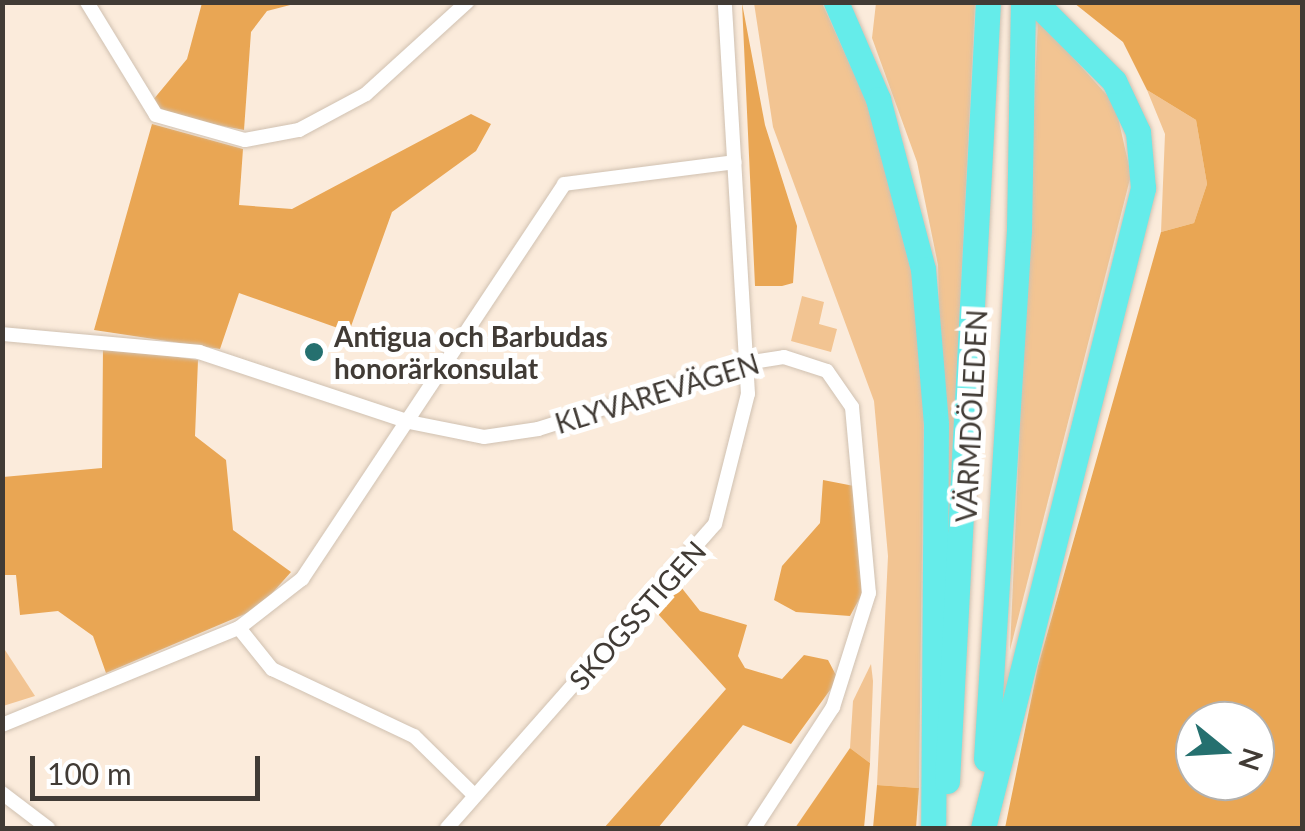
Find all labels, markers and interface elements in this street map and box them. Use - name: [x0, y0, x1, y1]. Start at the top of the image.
- street label: VÄRMDÖLEDEN: [949, 309, 993, 523]
- place label: Antigua och Barbudas honorärkonsulat: [334, 319, 608, 385]
- marker: Antigua och Barbudas honorärkonsulat: [303, 341, 325, 363]
- street label: KLYVAREVÄGEN: [551, 346, 763, 440]
- street label: SKOGSSTIGEN: [562, 534, 712, 696]
- north arrow: [1175, 701, 1275, 801]
- scale bar: [35, 736, 265, 798]
- text: N: [1232, 744, 1271, 775]
- text: 100 m: [47, 755, 132, 791]

